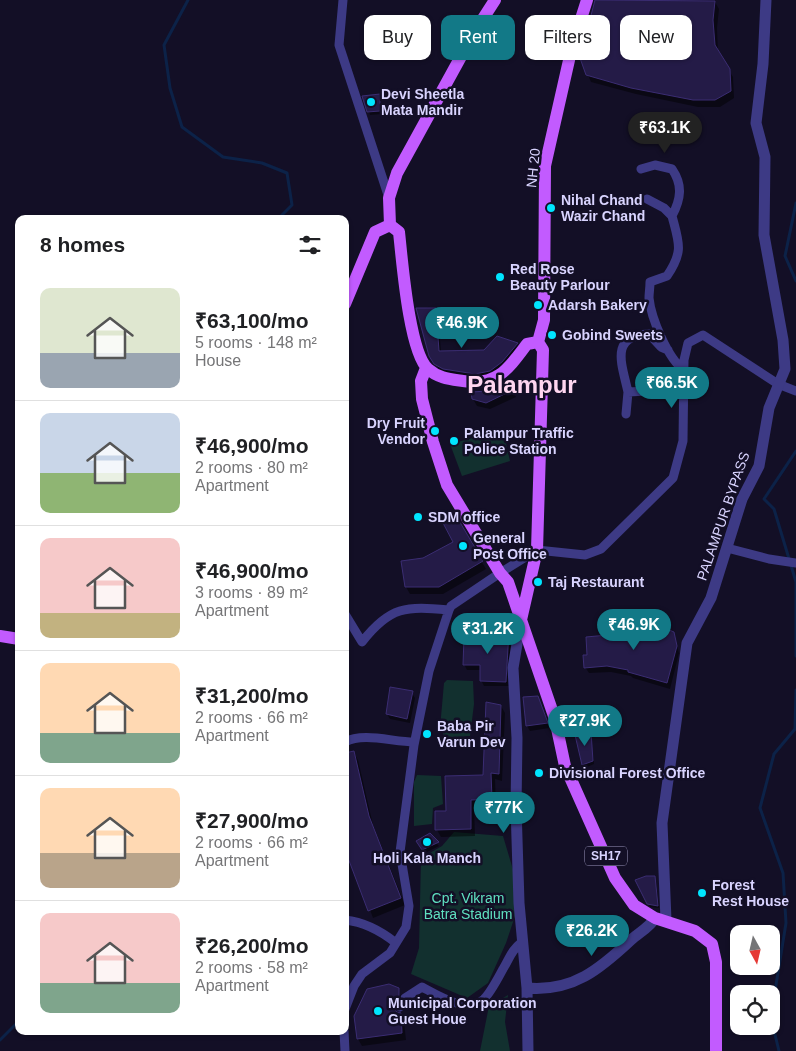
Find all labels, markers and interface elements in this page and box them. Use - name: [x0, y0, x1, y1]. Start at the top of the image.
- chip: Buy: [364, 15, 431, 60]
- chip: Rent: [441, 15, 515, 60]
- chip: Filters: [525, 15, 610, 60]
- chip: New: [620, 15, 692, 60]
- place label: Devi Sheetla Mata Mandir: [381, 86, 464, 118]
- marker: Devi Sheetla Mata Mandir: [365, 96, 377, 108]
- pin: ₹63.1K: [624, 112, 706, 154]
- text: ₹63.1K: [639, 119, 691, 136]
- street label: NH 20: [523, 147, 543, 189]
- place label: Nihal Chand Wazir Chand: [561, 192, 645, 224]
- marker: Nihal Chand Wazir Chand: [545, 202, 557, 214]
- icon: filters: [296, 231, 324, 259]
- text: 8 homes: [40, 233, 125, 256]
- place label: Red Rose Beauty Parlour: [510, 261, 610, 293]
- marker: Red Rose Beauty Parlour: [494, 271, 506, 283]
- place label: Adarsh Bakery: [548, 297, 647, 313]
- marker: Adarsh Bakery: [532, 299, 544, 311]
- pin: ₹46.9K: [421, 306, 503, 349]
- icon: home: [80, 308, 140, 368]
- text: ₹63,100/mo: [195, 309, 309, 332]
- text: ₹46.9K: [436, 314, 488, 331]
- place label: Gobind Sweets: [562, 327, 663, 343]
- marker: Gobind Sweets: [546, 329, 558, 341]
- text: 5 rooms · 148 m²: [195, 334, 317, 351]
- text: House: [195, 352, 241, 369]
- pin: ₹66.5K: [631, 366, 713, 409]
- district label: Palampur: [467, 371, 577, 398]
- text: ₹66.5K: [646, 374, 698, 391]
- place label: Dry Fruit Vendor: [367, 415, 426, 447]
- marker: Dry Fruit Vendor: [429, 425, 441, 437]
- place label: Palampur Traffic Police Station: [464, 425, 574, 457]
- icon: home: [80, 433, 140, 493]
- text: ₹46,900/mo: [195, 434, 309, 457]
- marker: Palampur Traffic Police Station: [448, 435, 460, 447]
- street label: PALAMPUR BYPASS: [693, 450, 753, 582]
- text: 2 rooms · 80 m²: [195, 459, 308, 476]
- text: Apartment: [195, 477, 269, 494]
- place label: SDM office: [428, 509, 501, 525]
- marker: SDM office: [412, 511, 424, 523]
- place label: General Post Office: [473, 530, 547, 562]
- marker: General Post Office: [457, 540, 469, 552]
- icon: home: [80, 558, 140, 618]
- text: ₹46,900/mo: [195, 559, 309, 582]
- place label: Taj Restaurant: [548, 574, 645, 590]
- marker: Taj Restaurant: [532, 576, 544, 588]
- text: 3 rooms · 89 m²: [195, 584, 308, 601]
- text: Apartment: [195, 602, 269, 619]
- pin: ₹46.9K: [593, 608, 675, 651]
- pin: ₹31.2K: [447, 612, 529, 655]
- text: ₹46.9K: [608, 616, 660, 633]
- text: ₹31.2K: [462, 620, 514, 637]
- icon: home: [80, 683, 140, 743]
- text: ₹31,200/mo: [195, 684, 309, 707]
- pin: ₹27.9K: [544, 704, 626, 747]
- text: 2 rooms · 66 m²: [195, 709, 308, 726]
- text: ₹27.9K: [559, 712, 611, 729]
- place label: Baba Pir Varun Dev: [437, 718, 506, 750]
- text: Apartment: [195, 727, 269, 744]
- marker: Baba Pir Varun Dev: [421, 728, 433, 740]
- place label: Divisional Forest Office: [549, 765, 706, 781]
- marker: Divisional Forest Office: [533, 767, 545, 779]
- pin: ₹77K: [474, 792, 534, 834]
- text: ₹77K: [485, 799, 523, 816]
- icon: home: [80, 808, 140, 868]
- text: ₹27,900/mo: [195, 809, 309, 832]
- text: 2 rooms · 66 m²: [195, 834, 308, 851]
- marker: Holi Kala Manch: [421, 836, 433, 848]
- road number: SH17: [585, 846, 627, 866]
- place label: Holi Kala Manch: [373, 850, 481, 866]
- text: Apartment: [195, 852, 269, 869]
- place label: Forest Rest House: [712, 877, 789, 909]
- marker: Forest Rest House: [696, 887, 708, 899]
- park label: Cpt. Vikram Batra Stadium: [424, 890, 512, 922]
- pin: ₹26.2K: [551, 914, 633, 957]
- text: ₹26.2K: [566, 922, 618, 939]
- north arrow: [730, 925, 780, 975]
- map controls: [730, 925, 780, 1035]
- icon: home: [80, 933, 140, 993]
- text: ₹26,200/mo: [195, 934, 309, 957]
- text: 2 rooms · 58 m²: [195, 959, 308, 976]
- text: Apartment: [195, 977, 269, 994]
- button: locate: [730, 985, 780, 1035]
- place label: Municipal Corporation Guest Houe: [388, 995, 537, 1027]
- marker: Municipal Corporation Guest Houe: [372, 1005, 384, 1017]

